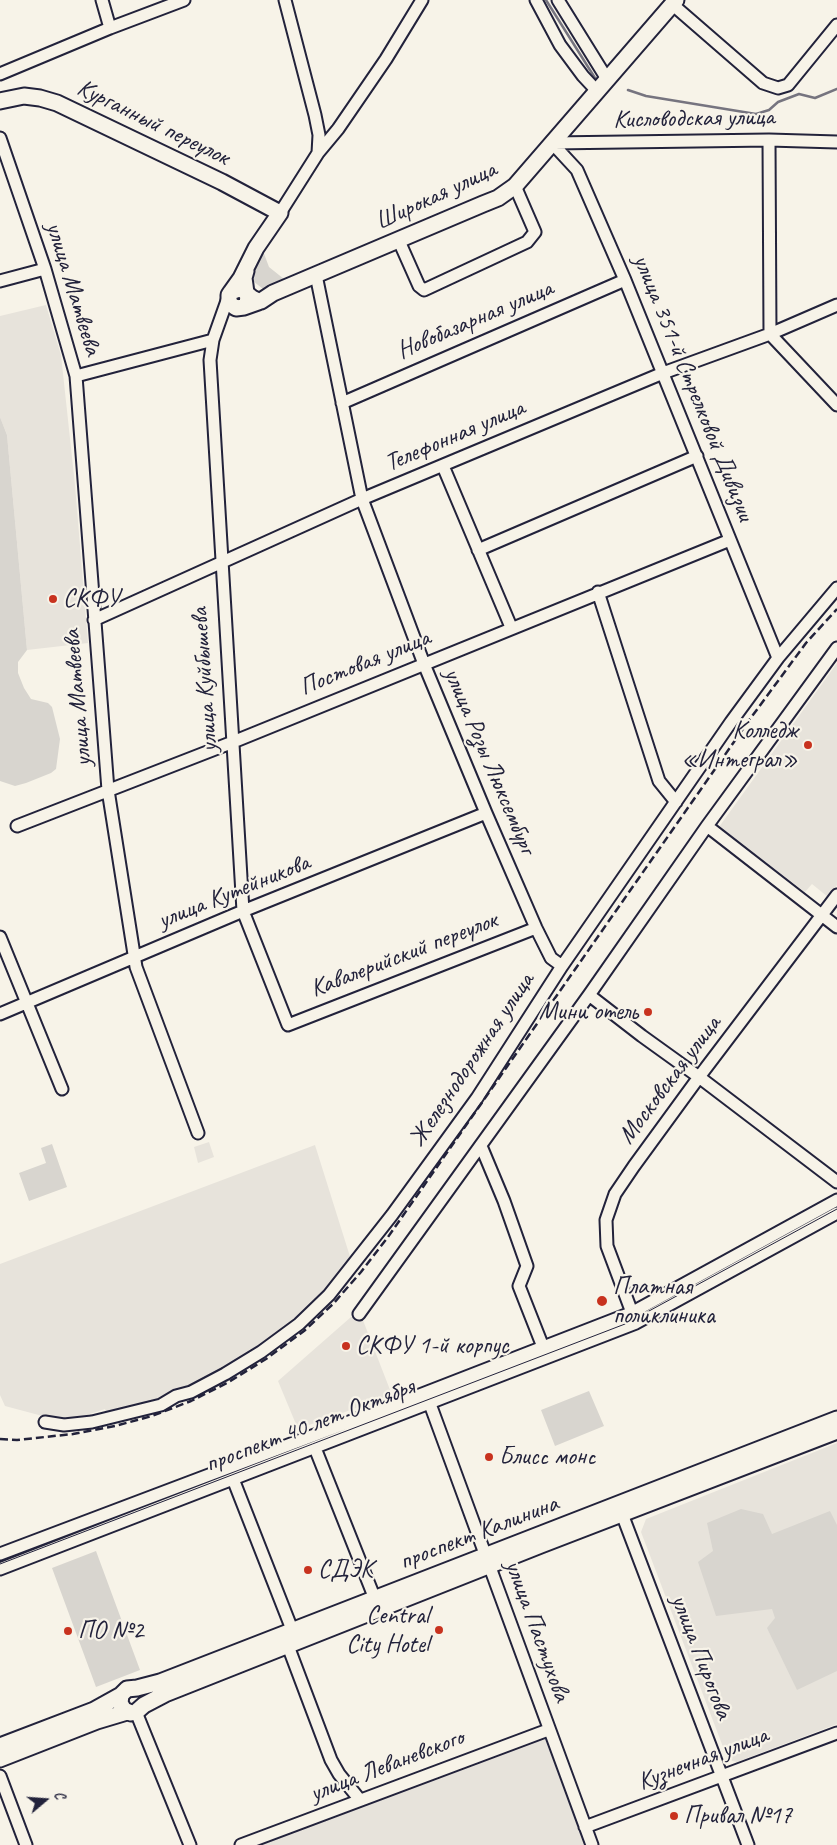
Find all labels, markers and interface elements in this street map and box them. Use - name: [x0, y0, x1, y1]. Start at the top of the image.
- street label: Курганный переулок: [72, 73, 234, 173]
- street label: Кисловодская улица: [613, 103, 775, 135]
- street label: Широкая улица: [371, 155, 501, 237]
- street label: улица Матвеева: [39, 219, 107, 359]
- street label: улица 351-й Стрелковой Дивизии: [626, 250, 760, 526]
- street label: Новобазарная улица: [393, 274, 557, 366]
- street label: Телефонная улица: [381, 393, 529, 479]
- place label: СКФУ: [63, 584, 120, 614]
- marker: СКФУ: [47, 593, 59, 605]
- street label: улица Куйбышева: [185, 607, 225, 753]
- street label: Постовая улица: [295, 623, 435, 703]
- street label: улица Матвеева: [57, 628, 99, 768]
- street label: улица Розы Люксембург: [436, 664, 542, 858]
- place label: Колледж «Интеграл»: [681, 716, 798, 775]
- marker: Колледж «Интеграл»: [802, 739, 814, 751]
- street label: улица Кутейникова: [154, 848, 314, 936]
- street label: Кавалерийский переулок: [306, 906, 502, 1004]
- street label: Железнодорожная улица: [403, 967, 541, 1153]
- place label: Мини отель: [539, 997, 638, 1027]
- marker: Мини отель: [642, 1006, 654, 1018]
- street label: Московская улица: [612, 1010, 728, 1150]
- place label: Платная поликлиника: [613, 1272, 715, 1331]
- marker: Платная поликлиника: [595, 1294, 609, 1308]
- place label: СКФУ 1-й корпус: [356, 1331, 509, 1361]
- marker: СКФУ 1-й корпус: [340, 1340, 352, 1352]
- street label: проспект 40 лет Октября: [201, 1372, 419, 1480]
- place label: Блисс монс: [499, 1442, 595, 1472]
- marker: Блисс монс: [483, 1451, 495, 1463]
- street label: проспект Калинина: [395, 1489, 563, 1577]
- place label: СДЭК: [318, 1555, 373, 1585]
- street label: улица Пастухова: [497, 1556, 577, 1706]
- marker: СДЭК: [302, 1564, 314, 1576]
- street label: улица Пирогова: [664, 1590, 738, 1724]
- place label: Central City Hotel: [346, 1601, 429, 1660]
- place label: ПО №2: [78, 1616, 143, 1646]
- marker: Central City Hotel: [433, 1624, 445, 1636]
- marker: ПО №2: [62, 1625, 74, 1637]
- street label: Кузнечная улица: [634, 1720, 772, 1798]
- street label: улица Леваневского: [306, 1723, 468, 1809]
- north arrow: [20, 1775, 70, 1825]
- text: С: [51, 1789, 69, 1801]
- place label: Привал №17: [684, 1801, 792, 1831]
- marker: Привал №17: [668, 1810, 680, 1822]

